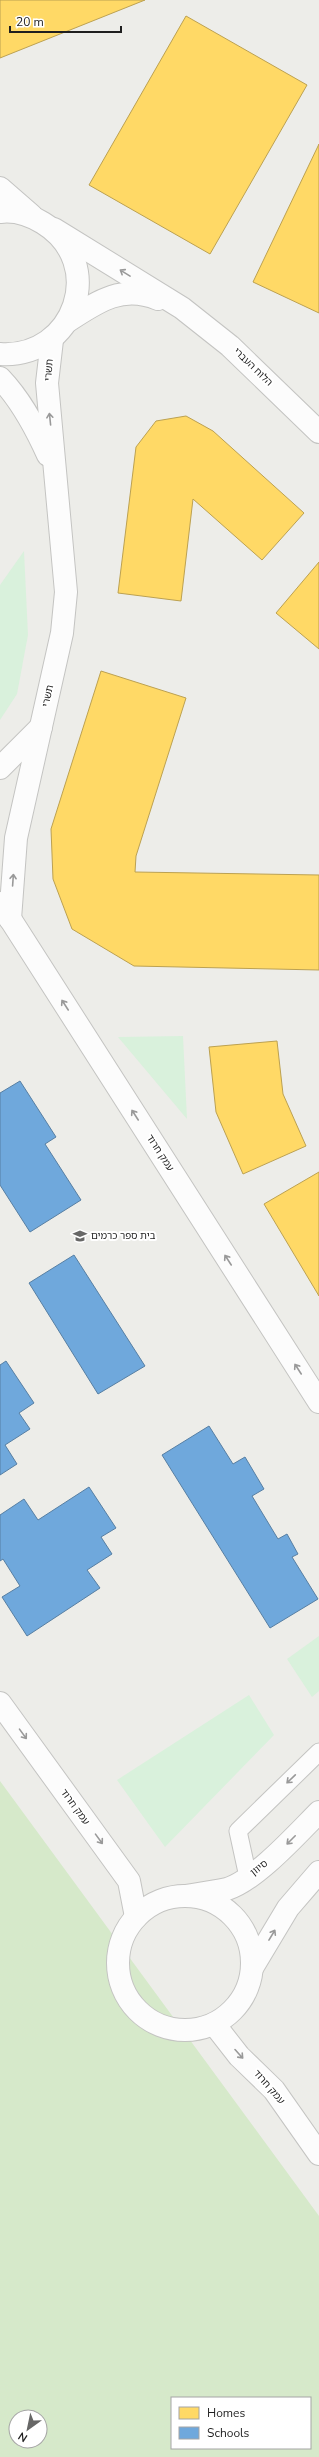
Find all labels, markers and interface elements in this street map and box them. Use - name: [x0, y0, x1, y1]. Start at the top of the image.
- scale bar: [10, 8, 121, 34]
- text: 20 m: [16, 14, 44, 30]
- one-way arrow: [120, 269, 131, 277]
- street label: הלוח העברי: [230, 345, 276, 389]
- street label: תשרי: [41, 358, 57, 382]
- one-way arrow: [47, 413, 54, 426]
- street label: תשרי: [39, 684, 57, 708]
- one-way arrow: [10, 874, 17, 887]
- one-way arrow: [61, 999, 69, 1011]
- one-way arrow: [131, 1109, 139, 1121]
- street label: עמק חרוד: [143, 1132, 177, 1174]
- school or university icon: בית ספר כרמים: [72, 1228, 88, 1244]
- place label: בית ספר כרמים: [91, 1229, 156, 1243]
- one-way arrow: [224, 1255, 232, 1266]
- one-way arrow: [294, 1364, 302, 1375]
- one-way arrow: [19, 1729, 27, 1740]
- one-way arrow: [286, 1774, 296, 1784]
- street label: עמק חרוד: [57, 1786, 93, 1828]
- one-way arrow: [95, 1834, 103, 1845]
- one-way arrow: [286, 1835, 296, 1845]
- street label: סיוון: [247, 1857, 271, 1879]
- one-way arrow: [268, 1929, 276, 1941]
- one-way arrow: [234, 2049, 243, 2059]
- street label: עמק חרוד: [250, 2067, 288, 2107]
- legend: [171, 2397, 311, 2449]
- text: Homes: [207, 2405, 245, 2421]
- north arrow: [8, 2409, 48, 2449]
- text: Schools: [207, 2425, 250, 2441]
- text: N: [15, 2428, 30, 2445]

